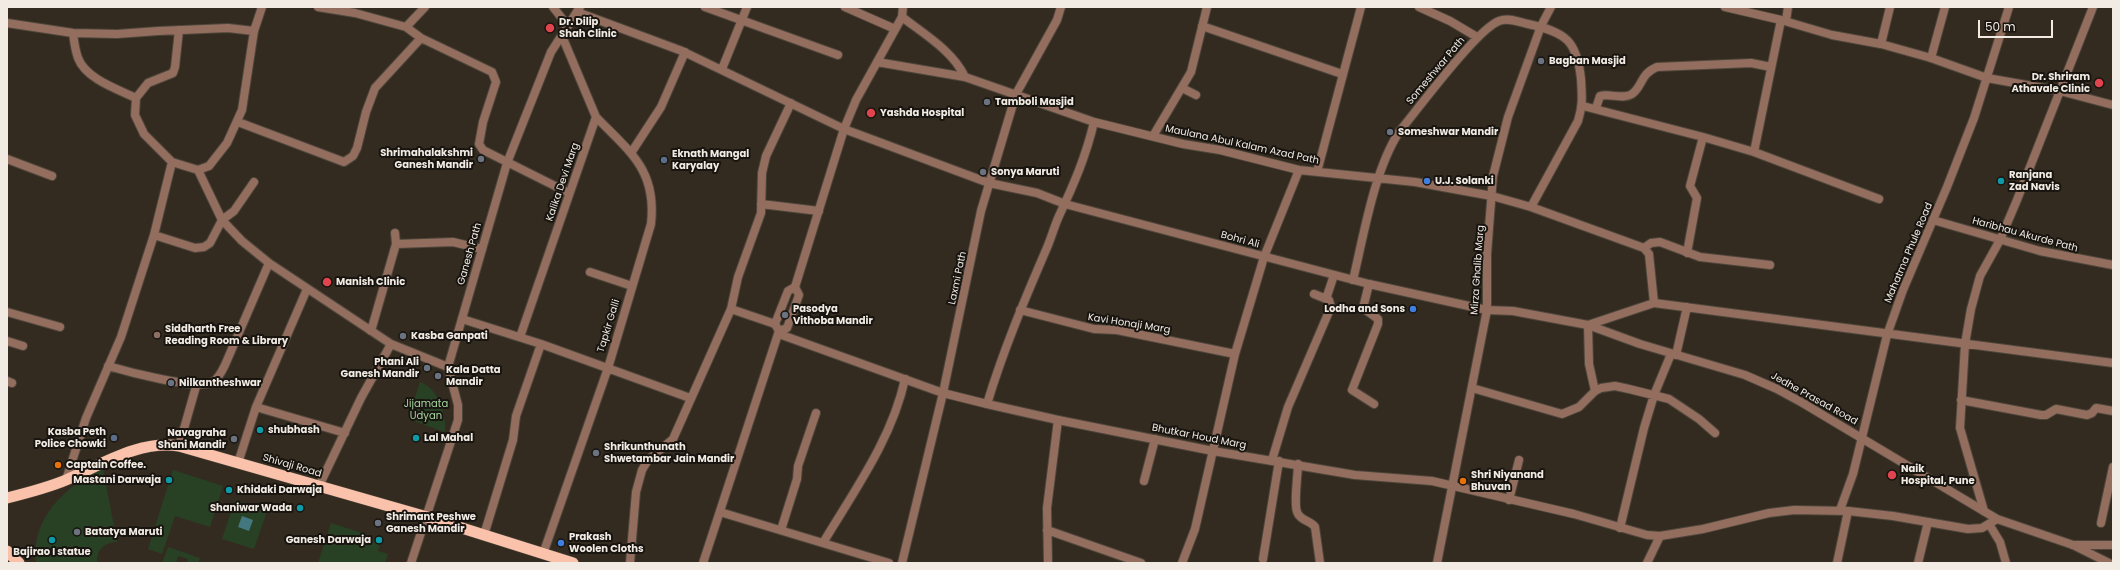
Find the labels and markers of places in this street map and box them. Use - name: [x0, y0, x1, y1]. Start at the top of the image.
- place label: Dr. Dilip Shah Clinic: [559, 16, 617, 40]
- marker: Dr. Dilip Shah Clinic: [544, 22, 556, 34]
- place label: Bagban Masjid: [1549, 55, 1626, 67]
- marker: Bagban Masjid: [1536, 56, 1546, 66]
- place label: Dr. Shriram Athavale Clinic: [2012, 71, 2090, 94]
- marker: Dr. Shriram Athavale Clinic: [2093, 77, 2105, 89]
- place label: Tamboli Masjid: [995, 96, 1074, 108]
- marker: Tamboli Masjid: [982, 97, 992, 107]
- marker: Yashda Hospital: [865, 107, 877, 119]
- place label: Yashda Hospital: [880, 107, 964, 119]
- place label: Someshwar Mandir: [1398, 126, 1498, 138]
- marker: Someshwar Mandir: [1385, 127, 1395, 137]
- place label: Shrimahalakshmi Ganesh Mandir: [380, 147, 473, 170]
- place label: Eknath Mangal Karyalay: [672, 148, 749, 172]
- marker: Shrimahalakshmi Ganesh Mandir: [476, 154, 486, 164]
- marker: Eknath Mangal Karyalay: [659, 155, 669, 165]
- place label: Sonya Maruti: [991, 166, 1059, 178]
- marker: Sonya Maruti: [978, 167, 988, 177]
- place label: Ranjana Zad Navis: [2009, 169, 2060, 192]
- place label: U.J. Solanki: [1435, 175, 1494, 187]
- marker: U.J. Solanki: [1422, 176, 1432, 186]
- marker: Ranjana Zad Navis: [1996, 176, 2006, 186]
- marker: Manish Clinic: [321, 276, 333, 288]
- place label: Manish Clinic: [336, 276, 405, 288]
- place label: Pasodya Vithoba Mandir: [793, 303, 873, 326]
- place label: Lodha and Sons: [1324, 303, 1405, 315]
- marker: Lodha and Sons: [1408, 304, 1418, 314]
- marker: Pasodya Vithoba Mandir: [780, 310, 790, 320]
- place label: Siddharth Free Reading Room & Library: [165, 323, 288, 346]
- marker: Siddharth Free Reading Room & Library: [152, 330, 162, 340]
- place label: Kasba Ganpati: [411, 330, 488, 342]
- marker: Kasba Ganpati: [398, 331, 408, 341]
- place label: Phani Ali Ganesh Mandir: [341, 356, 419, 380]
- marker: Phani Ali Ganesh Mandir: [422, 363, 432, 373]
- place label: Kala Datta Mandir: [446, 364, 501, 388]
- marker: Kala Datta Mandir: [433, 371, 443, 381]
- place label: Nilkantheshwar: [179, 377, 261, 389]
- marker: Nilkantheshwar: [166, 378, 176, 388]
- place label: shubhash: [268, 424, 320, 436]
- marker: shubhash: [255, 425, 265, 435]
- place label: Kasba Peth Police Chowki: [35, 426, 106, 450]
- place label: Navagraha Shani Mandir: [158, 427, 226, 450]
- place label: Lal Mahal: [424, 432, 473, 444]
- marker: Kasba Peth Police Chowki: [109, 433, 119, 443]
- marker: Lal Mahal: [411, 433, 421, 443]
- marker: Navagraha Shani Mandir: [229, 434, 239, 444]
- place label: Shrikunthunath Shwetambar Jain Mandir: [604, 441, 734, 464]
- marker: Shrikunthunath Shwetambar Jain Mandir: [591, 448, 601, 458]
- place label: Captain Coffee.: [66, 459, 146, 471]
- marker: Captain Coffee.: [53, 460, 63, 470]
- place label: Naik Hospital, Pune: [1901, 463, 1975, 486]
- place label: Shri Niyanand Bhuvan: [1471, 469, 1544, 492]
- marker: Naik Hospital, Pune: [1886, 469, 1898, 481]
- place label: Mastani Darwaja: [73, 474, 161, 486]
- marker: Mastani Darwaja: [164, 475, 174, 485]
- marker: Shri Niyanand Bhuvan: [1458, 476, 1468, 486]
- place label: Khidaki Darwaja: [237, 484, 322, 496]
- marker: Khidaki Darwaja: [224, 485, 234, 495]
- place label: Shaniwar Wada: [210, 502, 292, 514]
- marker: Shaniwar Wada: [295, 503, 305, 513]
- place label: Shrimant Peshwe Ganesh Mandir: [386, 511, 476, 534]
- marker: Shrimant Peshwe Ganesh Mandir: [373, 518, 383, 528]
- place label: Batatya Maruti: [85, 526, 163, 538]
- marker: Batatya Maruti: [72, 527, 82, 537]
- place label: Prakash Woolen Cloths: [569, 531, 644, 554]
- place label: Ganesh Darwaja: [286, 534, 371, 546]
- marker: Bajirao I statue: [47, 535, 57, 545]
- marker: Ganesh Darwaja: [374, 535, 384, 545]
- marker: Prakash Woolen Cloths: [556, 538, 566, 548]
- place label: Bajirao I statue: [13, 546, 91, 558]

